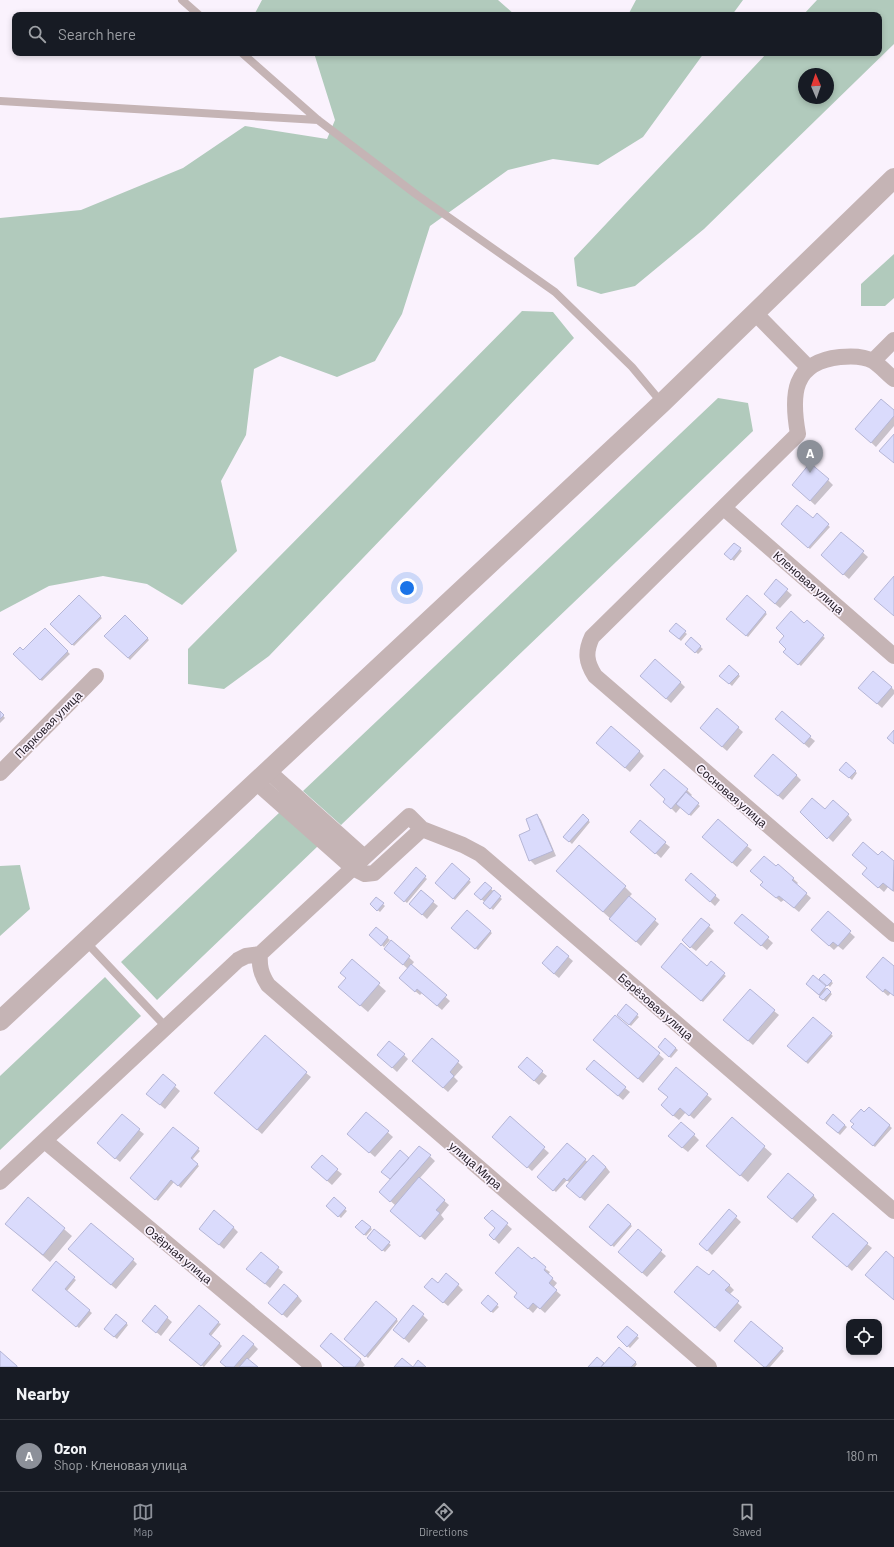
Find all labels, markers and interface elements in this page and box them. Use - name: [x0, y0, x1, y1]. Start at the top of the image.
- search box: [12, 12, 882, 56]
- icon: search: [26, 23, 48, 45]
- text: Search here: [58, 25, 136, 43]
- north arrow: [798, 68, 834, 104]
- pin: A: [797, 440, 823, 473]
- street label: Кленовая улица: [770, 548, 847, 617]
- your location: [397, 578, 417, 598]
- street label: Парковая улица: [12, 687, 85, 761]
- street label: Сосновая улица: [693, 760, 771, 831]
- street label: Берёзовая улица: [615, 970, 697, 1043]
- street label: улица Мира: [446, 1138, 506, 1193]
- street label: Озёрная улица: [142, 1222, 216, 1287]
- map controls: [846, 1319, 882, 1355]
- button: locate: [846, 1319, 882, 1355]
- text: Nearby: [16, 1383, 70, 1403]
- text: Ozon: [54, 1439, 87, 1457]
- text: A: [25, 1448, 33, 1464]
- text: 180 m: [846, 1448, 878, 1464]
- text: Shop · Кленовая улица: [54, 1457, 187, 1473]
- tab: Map: [132, 1501, 154, 1538]
- tab: Directions: [419, 1501, 468, 1538]
- tab: Saved: [733, 1501, 762, 1538]

